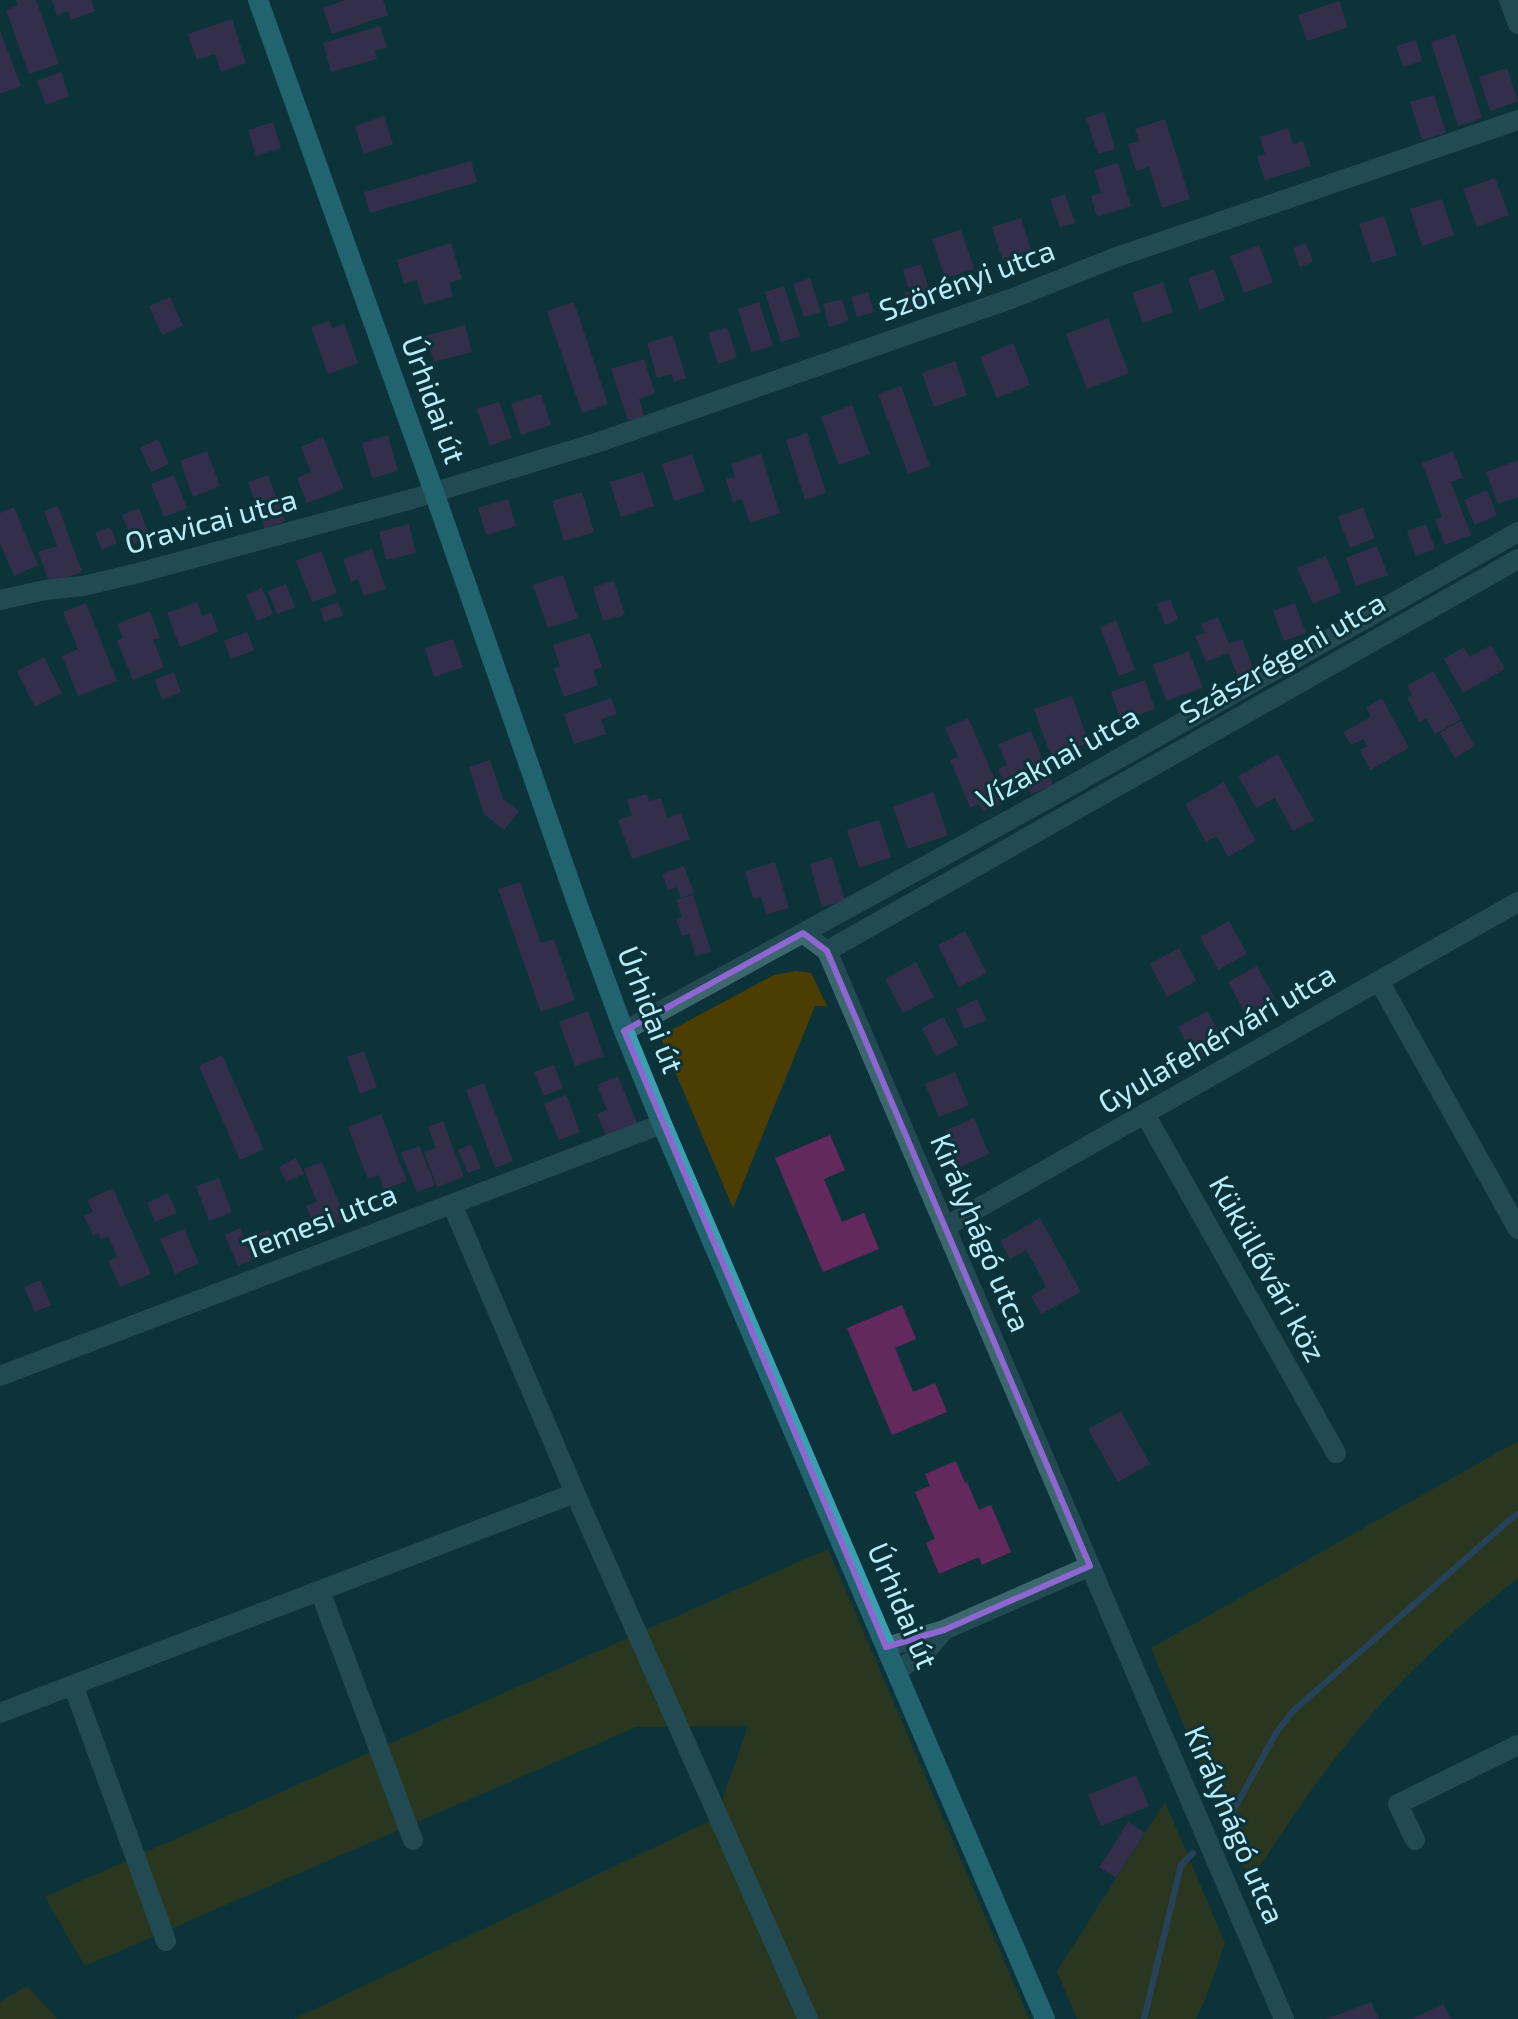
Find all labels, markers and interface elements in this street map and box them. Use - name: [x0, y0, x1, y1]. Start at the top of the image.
- street label: Szörényi utca: [874, 231, 1059, 328]
- street label: Úrhidai út: [395, 331, 475, 468]
- street label: Oravicai utca: [120, 480, 301, 560]
- street label: Szászrégeni utca: [1173, 583, 1391, 730]
- street label: Vízaknai utca: [969, 697, 1145, 816]
- street label: Úrhidai út: [611, 941, 693, 1078]
- street label: Gyulafehérvári utca: [1091, 955, 1341, 1120]
- street label: Királyhágó utca: [924, 1128, 1040, 1337]
- street label: Küküllővári köz: [1203, 1169, 1335, 1367]
- street label: Temesi utca: [237, 1174, 401, 1266]
- street label: Úrhidai út: [861, 1537, 946, 1674]
- street label: Királyhágó utca: [1178, 1720, 1294, 1929]

